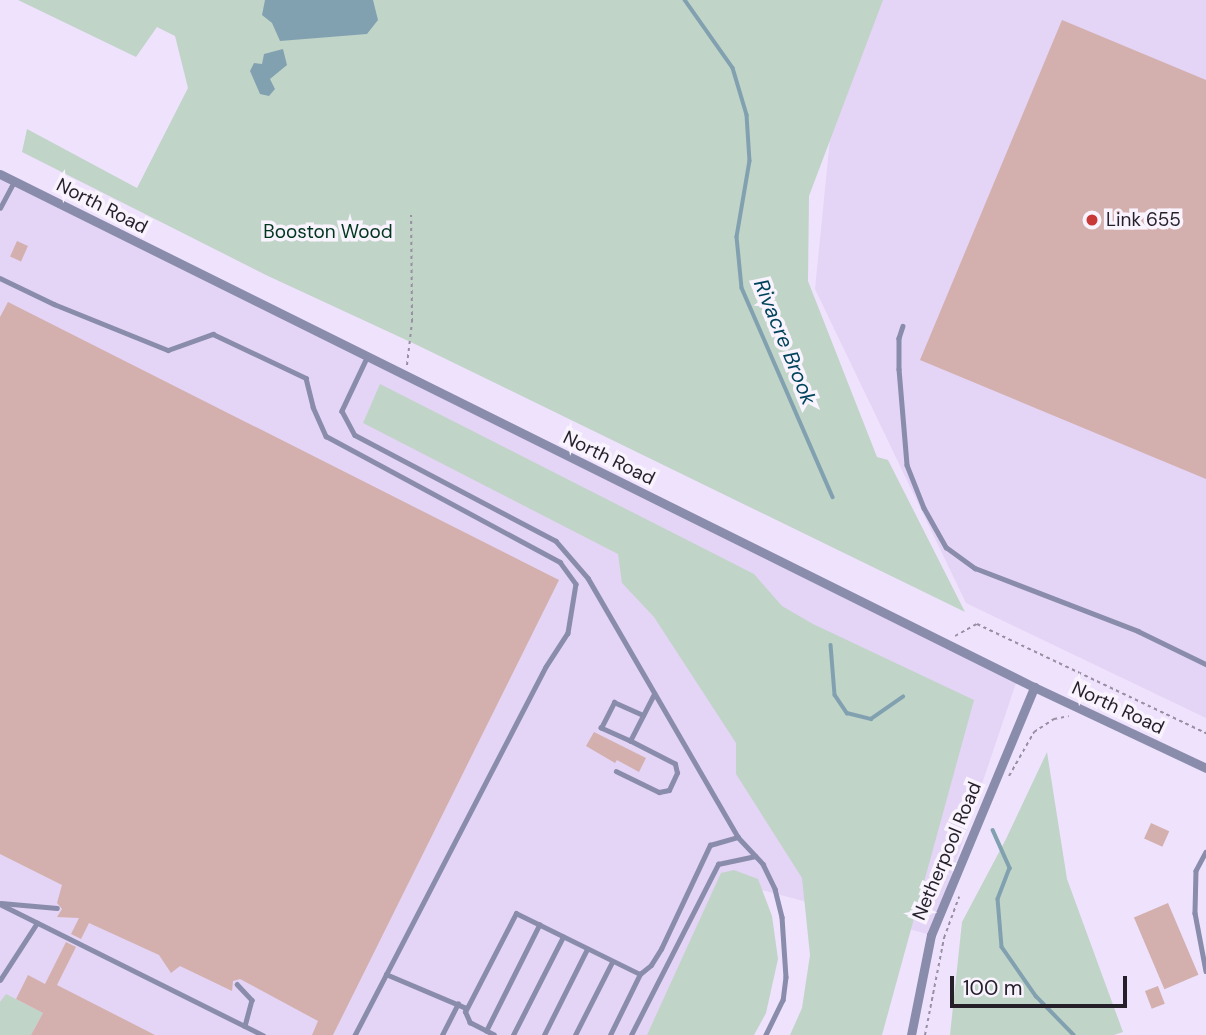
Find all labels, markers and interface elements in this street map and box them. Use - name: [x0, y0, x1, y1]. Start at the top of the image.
- street label: North Road: [53, 173, 151, 239]
- place label: Link 655: [1106, 209, 1181, 231]
- marker: Link 655: [1084, 212, 1100, 228]
- park label: Booston Wood: [263, 221, 393, 243]
- water label: Rivacre Brook: [748, 275, 822, 409]
- street label: North Road: [559, 426, 659, 490]
- street label: North Road: [1068, 677, 1168, 739]
- street label: Netherpool Road: [908, 779, 986, 923]
- scale bar: [954, 962, 1131, 1006]
- text: 100 m: [963, 974, 1023, 1002]

